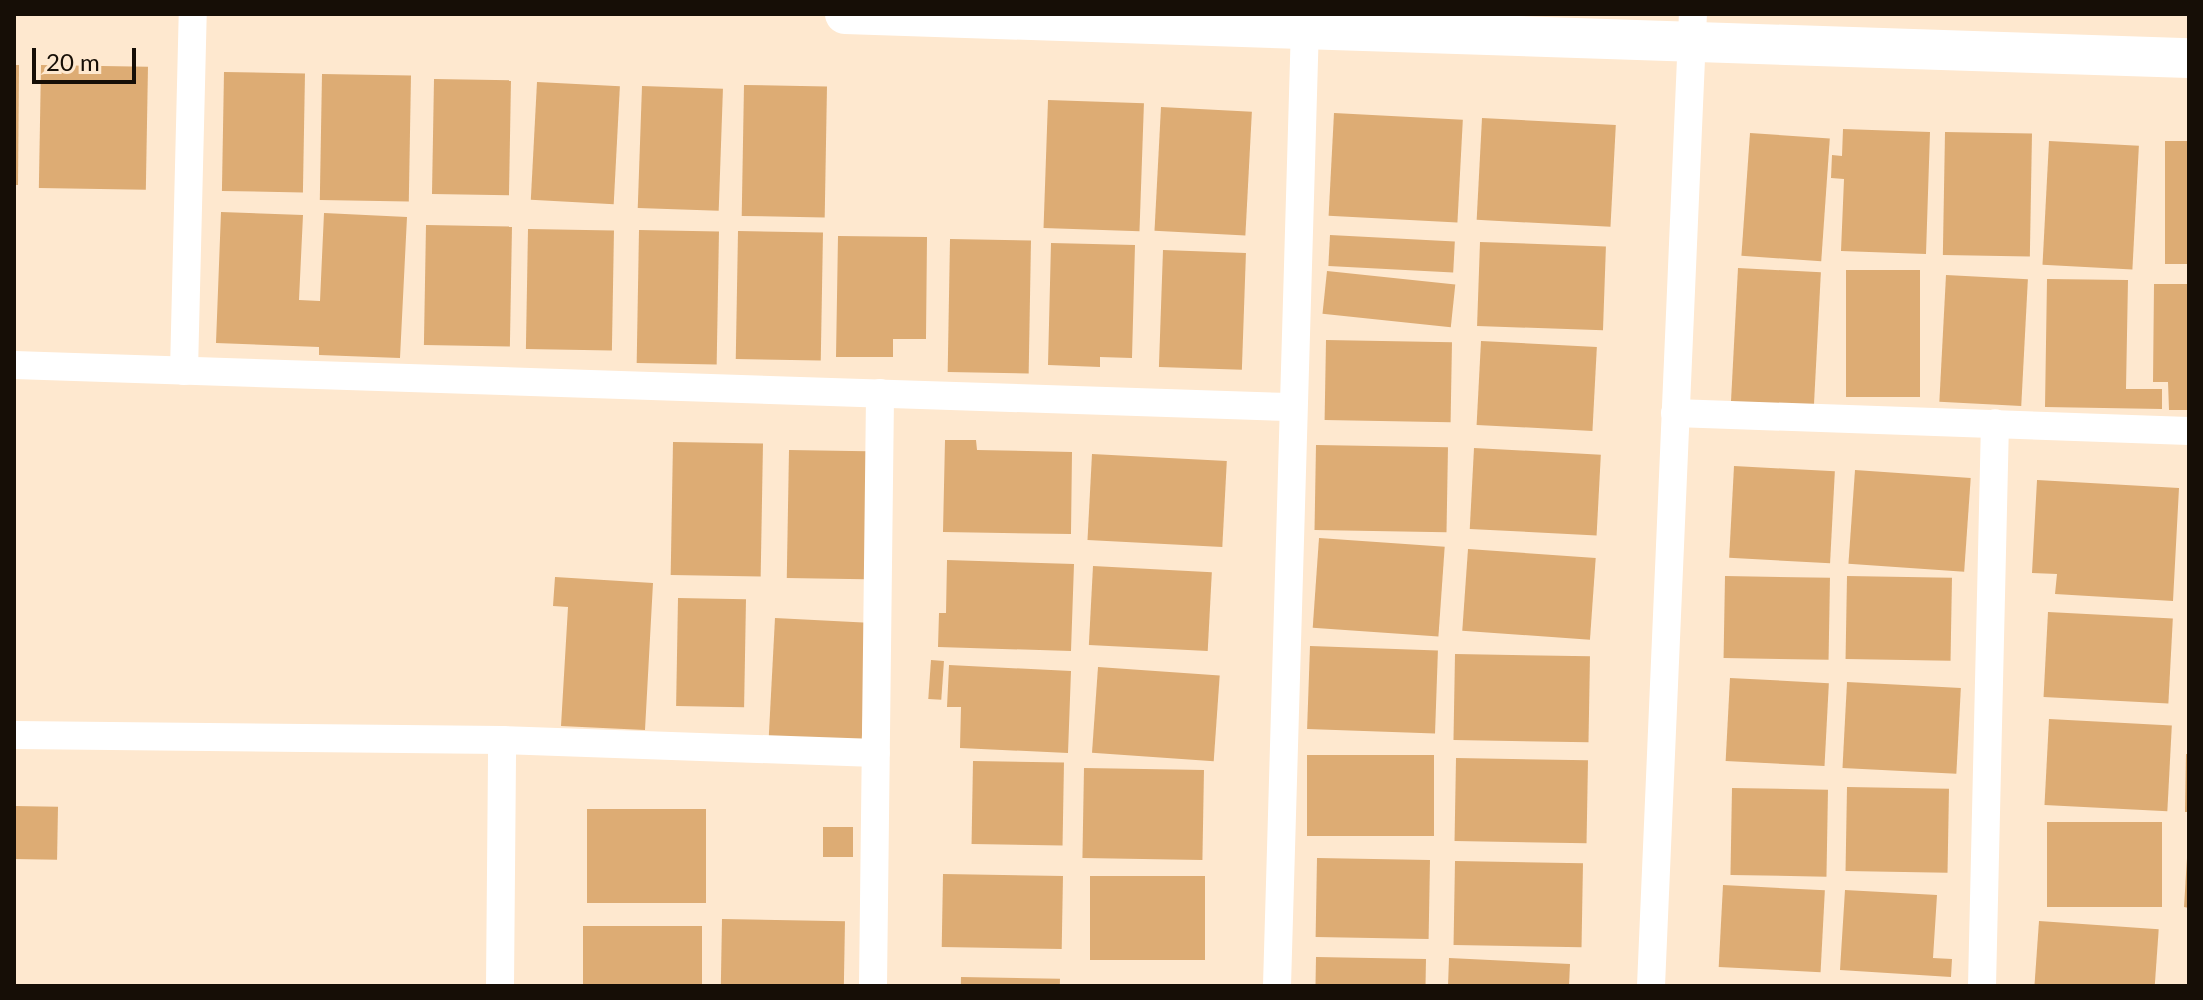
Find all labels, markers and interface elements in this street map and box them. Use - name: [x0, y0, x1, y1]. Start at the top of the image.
- scale bar: [36, 32, 140, 82]
- text: 20 m: [46, 47, 100, 76]

